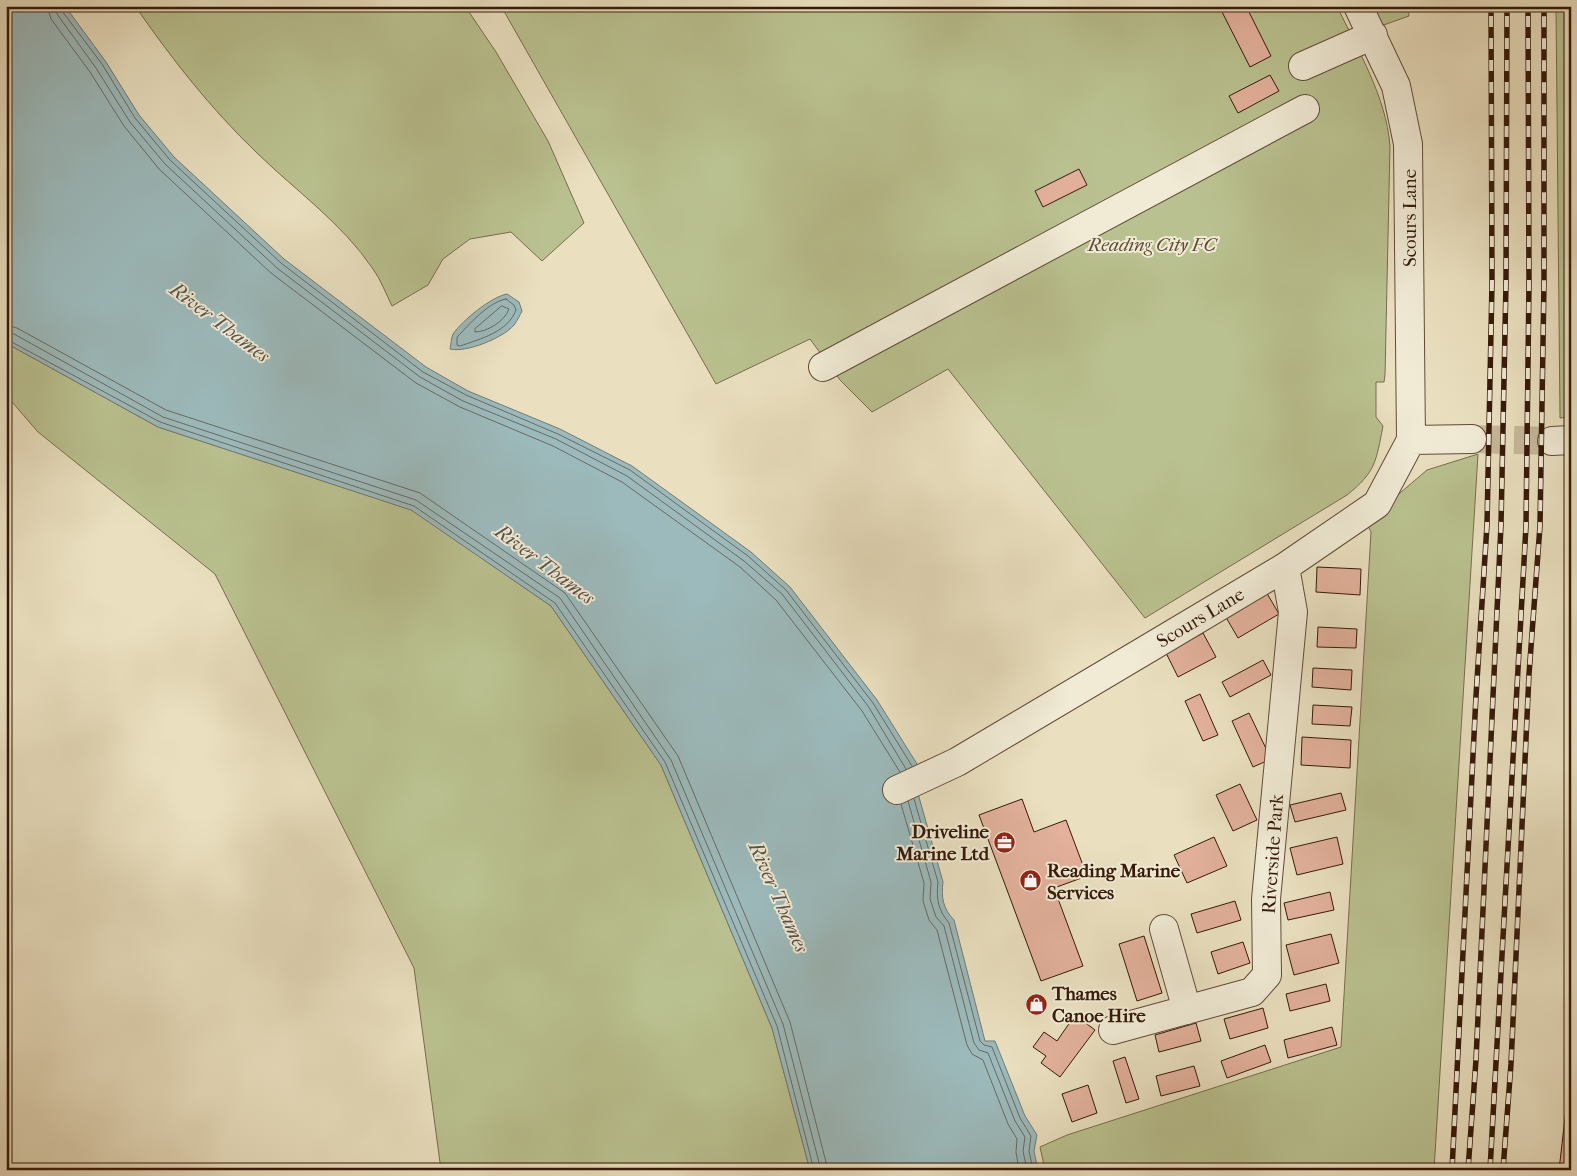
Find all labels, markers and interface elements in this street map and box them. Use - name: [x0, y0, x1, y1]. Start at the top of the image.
- street label: Scours Lane: [1399, 169, 1421, 267]
- park label: Reading City FC: [1086, 234, 1218, 256]
- water label: River Thames: [164, 276, 275, 368]
- water label: River Thames: [489, 518, 600, 610]
- street label: Scours Lane: [1153, 583, 1248, 653]
- street label: Riverside Park: [1258, 793, 1288, 915]
- place label: Driveline Marine Ltd: [895, 821, 990, 865]
- office icon: Driveline Marine Ltd: [993, 830, 1017, 854]
- water label: River Thames: [743, 837, 813, 957]
- place label: Reading Marine Services: [1047, 860, 1181, 904]
- shop icon: Reading Marine Services: [1019, 869, 1043, 893]
- place label: Thames Canoe Hire: [1051, 983, 1146, 1027]
- shop icon: Thames Canoe Hire: [1024, 992, 1048, 1016]

